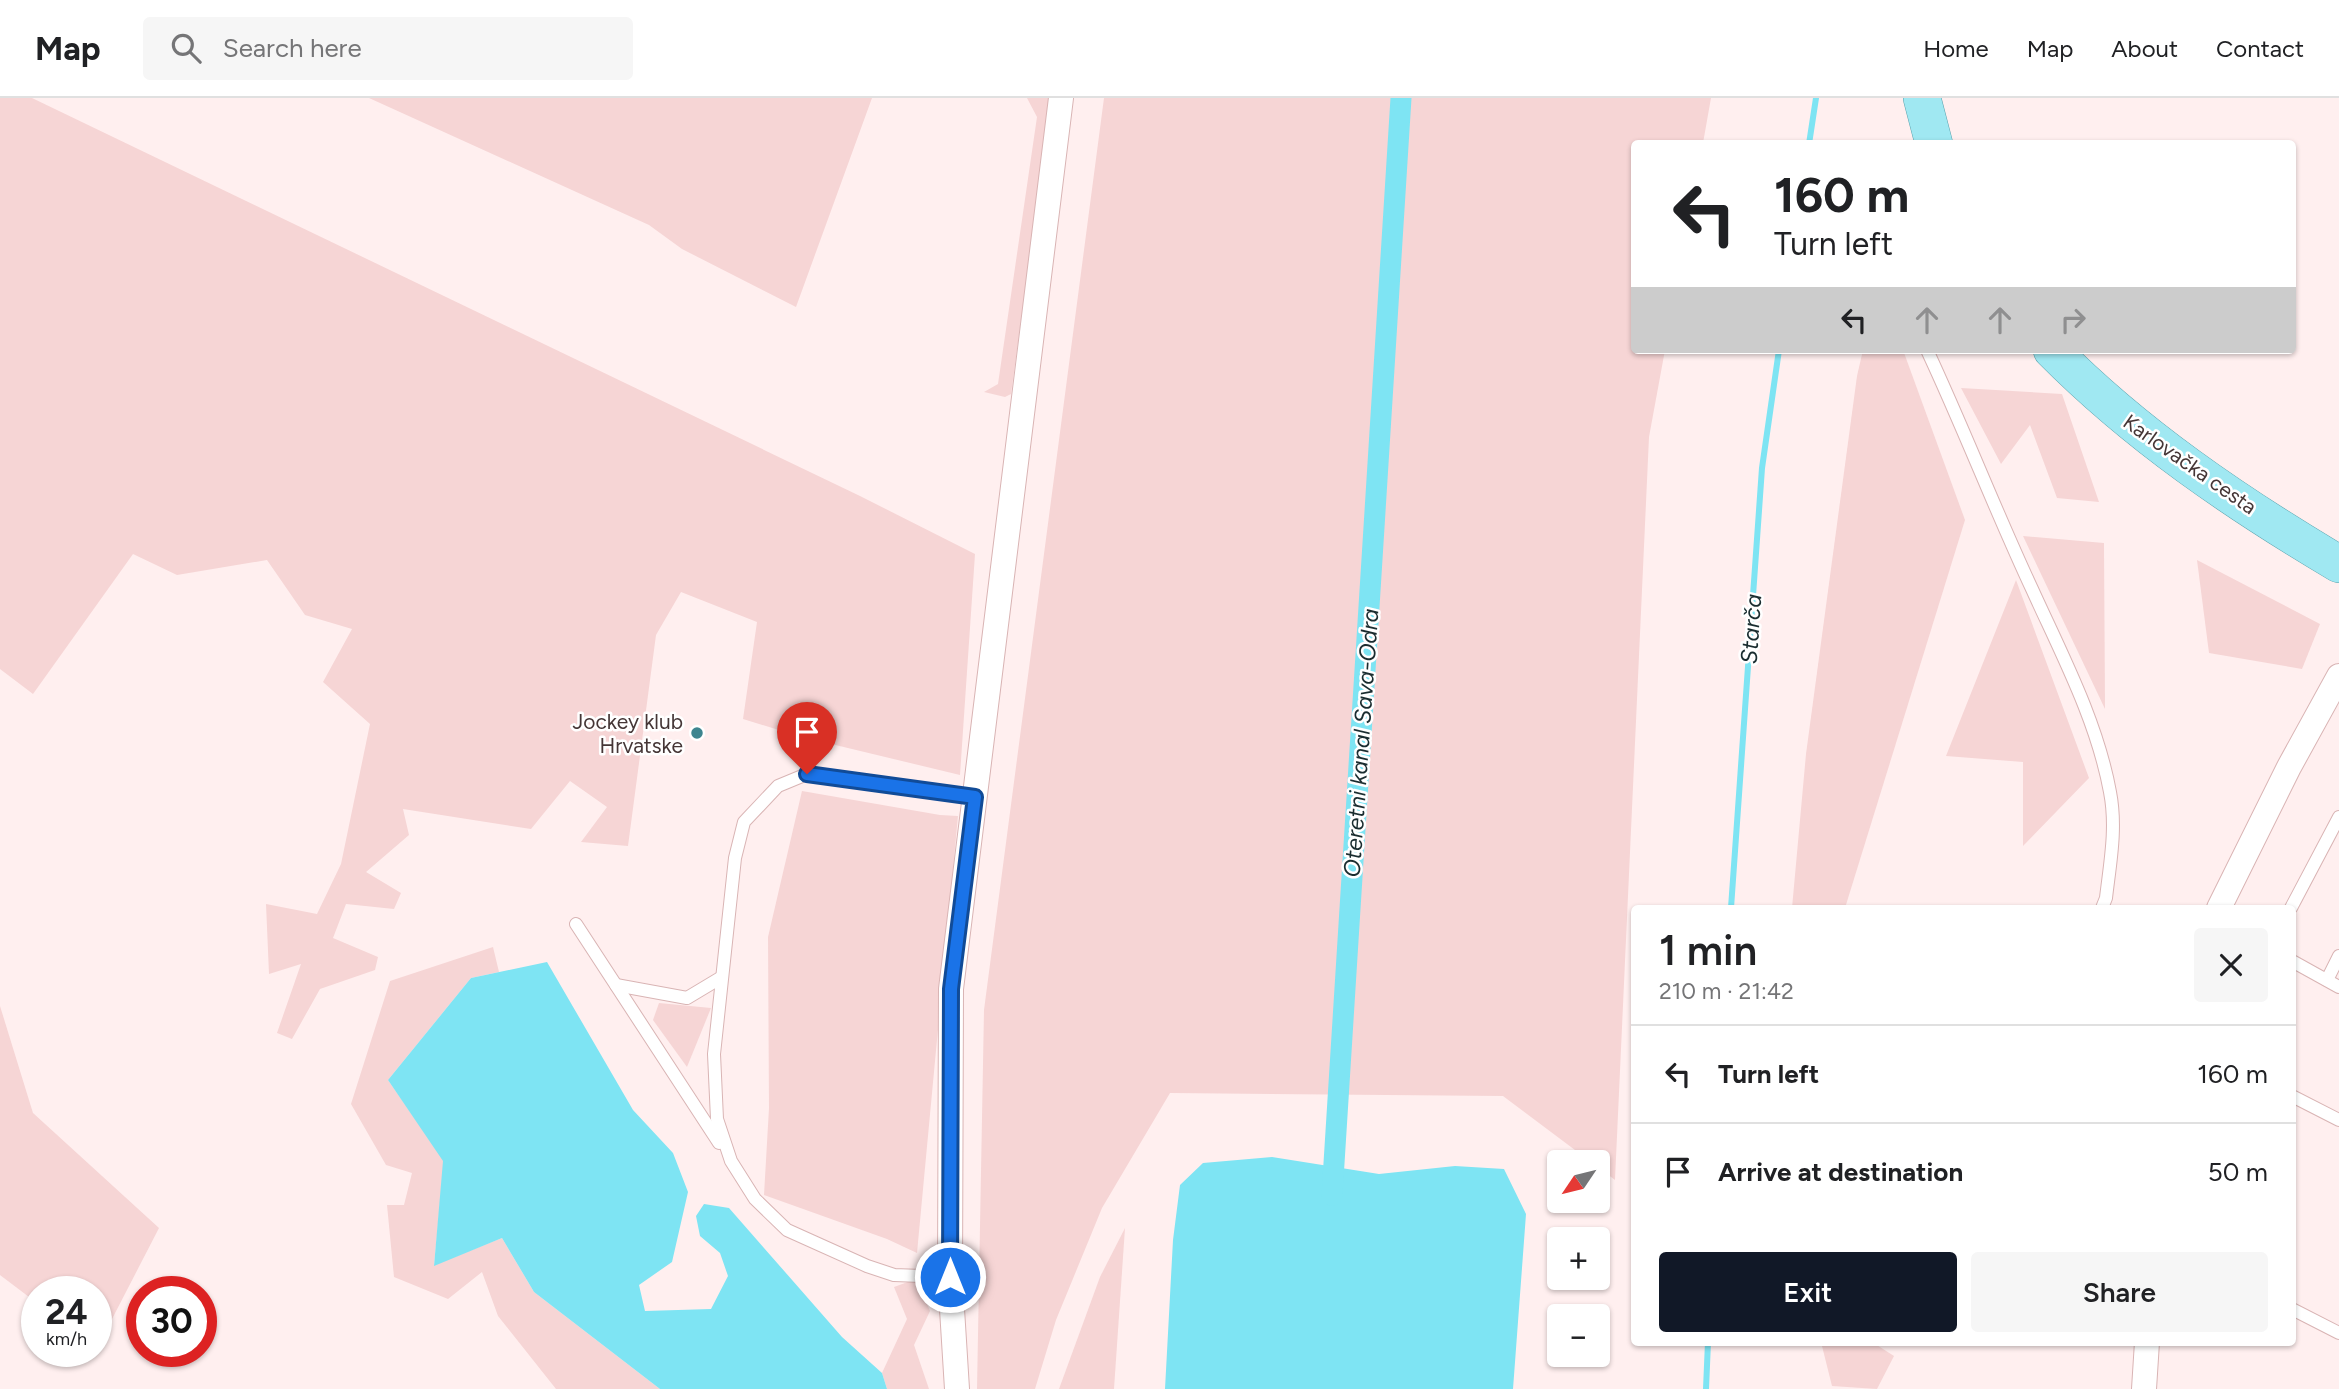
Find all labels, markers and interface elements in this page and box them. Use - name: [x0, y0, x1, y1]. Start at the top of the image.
- search box: [143, 17, 633, 80]
- text: Map: [35, 29, 101, 68]
- icon: search: [167, 29, 205, 67]
- text: Search here: [223, 32, 362, 64]
- text: Home: [1923, 34, 1989, 63]
- text: Map: [2027, 34, 2073, 63]
- text: About: [2111, 34, 2178, 63]
- text: Contact: [2216, 34, 2304, 63]
- text: 160 m: [1774, 165, 1909, 224]
- icon: left: [1659, 168, 1750, 259]
- text: Turn left: [1774, 225, 1893, 263]
- icon: left: [1835, 301, 1873, 339]
- icon: ahead: [1908, 301, 1946, 339]
- icon: ahead: [1981, 301, 2019, 339]
- icon: right: [2054, 301, 2092, 339]
- street label: Karlovačka cesta: [2119, 409, 2261, 519]
- water label: Starča: [1735, 593, 1767, 665]
- water label: Oteretni kanal Sava-Odra: [1338, 608, 1384, 878]
- pin: [777, 702, 837, 774]
- place label: Jockey klub Hrvatske: [572, 709, 683, 758]
- icon: arrive: [788, 713, 826, 751]
- marker: Jockey klub Hrvatske: [689, 725, 705, 741]
- text: 1 min: [1659, 925, 1757, 976]
- button: close: [2194, 928, 2268, 1002]
- text: 210 m · 21:42: [1659, 977, 1794, 1005]
- icon: left: [1659, 1055, 1697, 1093]
- text: Turn left: [1718, 1058, 1819, 1090]
- text: 160 m: [2197, 1058, 2268, 1090]
- north arrow: [1547, 1150, 1610, 1213]
- map controls: [1547, 1150, 1610, 1367]
- icon: arrive: [1659, 1153, 1697, 1191]
- text: Arrive at destination: [1718, 1156, 1963, 1188]
- text: 50 m: [2208, 1156, 2268, 1188]
- button: +: [1547, 1227, 1610, 1290]
- position arrow: [913, 1240, 987, 1314]
- button: Exit: [1659, 1252, 1957, 1332]
- button: Share: [1971, 1252, 2268, 1332]
- speed limit sign: 30: [126, 1276, 217, 1367]
- text: 24: [45, 1291, 88, 1333]
- button: −: [1547, 1304, 1610, 1367]
- text: km/h: [46, 1328, 87, 1350]

